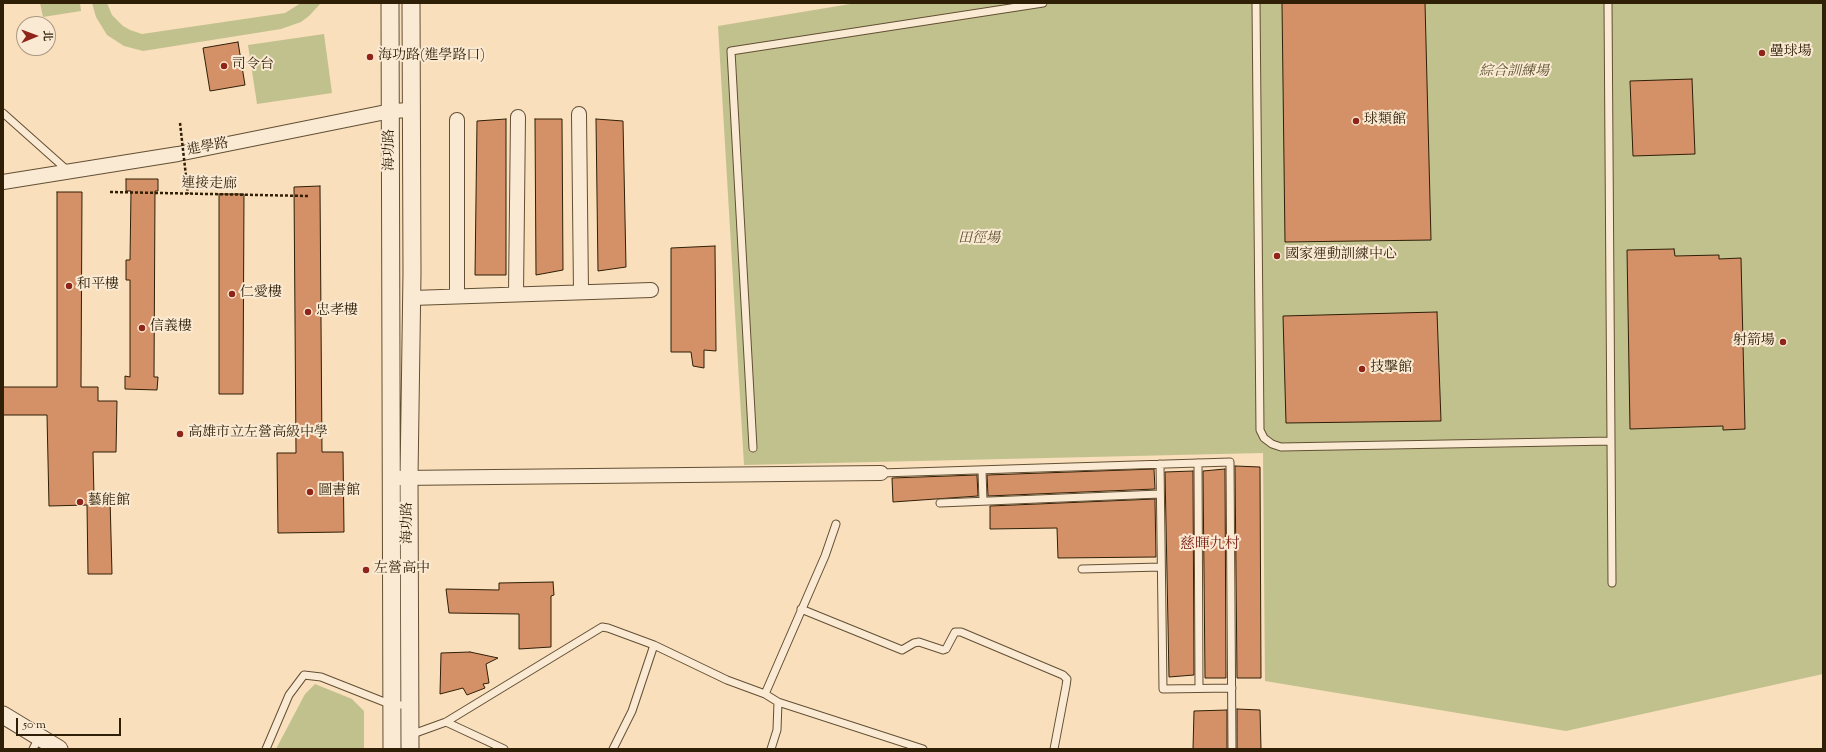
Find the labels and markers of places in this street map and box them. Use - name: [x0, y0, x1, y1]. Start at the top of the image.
- place label: 壘球場: [1770, 45, 1812, 61]
- marker: 壘球場: [1757, 48, 1767, 58]
- place label: 海功路(進學路口): [378, 49, 485, 65]
- marker: 海功路(進學路口): [365, 52, 375, 62]
- place label: 司令台: [232, 58, 274, 74]
- marker: 司令台: [219, 61, 229, 71]
- place label: 球類館: [1364, 113, 1406, 129]
- marker: 球類館: [1351, 116, 1361, 126]
- place label: 國家運動訓練中心: [1285, 248, 1397, 264]
- marker: 國家運動訓練中心: [1272, 251, 1282, 261]
- place label: 和平樓: [77, 278, 119, 294]
- marker: 和平樓: [64, 281, 74, 291]
- place label: 仁愛樓: [240, 286, 282, 302]
- marker: 仁愛樓: [227, 289, 237, 299]
- place label: 忠孝樓: [316, 304, 358, 320]
- marker: 忠孝樓: [303, 307, 313, 317]
- place label: 信義樓: [150, 320, 192, 336]
- marker: 信義樓: [137, 323, 147, 333]
- place label: 射箭場: [1733, 334, 1775, 350]
- marker: 射箭場: [1778, 337, 1788, 347]
- place label: 技擊館: [1370, 361, 1412, 377]
- marker: 技擊館: [1357, 364, 1367, 374]
- place label: 高雄市立左營高級中學: [188, 426, 328, 442]
- marker: 高雄市立左營高級中學: [175, 429, 185, 439]
- place label: 圖書館: [318, 484, 360, 500]
- marker: 圖書館: [305, 487, 315, 497]
- place label: 藝能館: [88, 494, 130, 510]
- marker: 藝能館: [75, 497, 85, 507]
- place label: 左營高中: [374, 562, 430, 578]
- marker: 左營高中: [361, 565, 371, 575]

